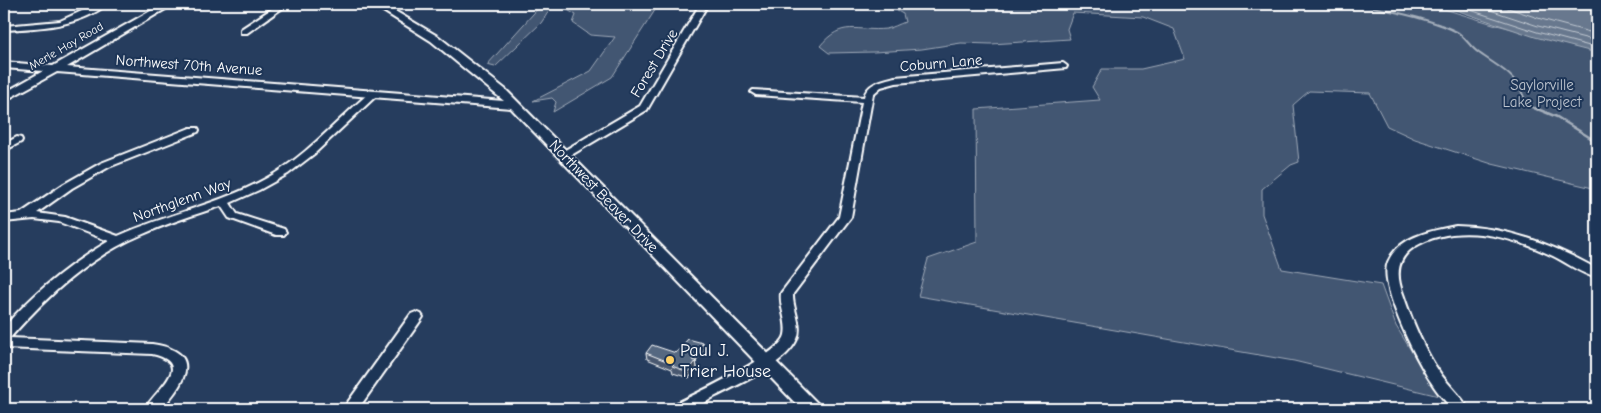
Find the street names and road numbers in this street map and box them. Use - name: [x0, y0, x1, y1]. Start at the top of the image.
- street label: Merle Hay Road: [26, 19, 106, 73]
- street label: Forest Drive: [627, 25, 682, 101]
- street label: Coburn Lane: [899, 50, 984, 76]
- street label: Northwest 70th Avenue: [115, 51, 263, 79]
- street label: Northwest Beaver Drive: [546, 136, 663, 256]
- street label: Northglenn Way: [131, 174, 234, 226]

